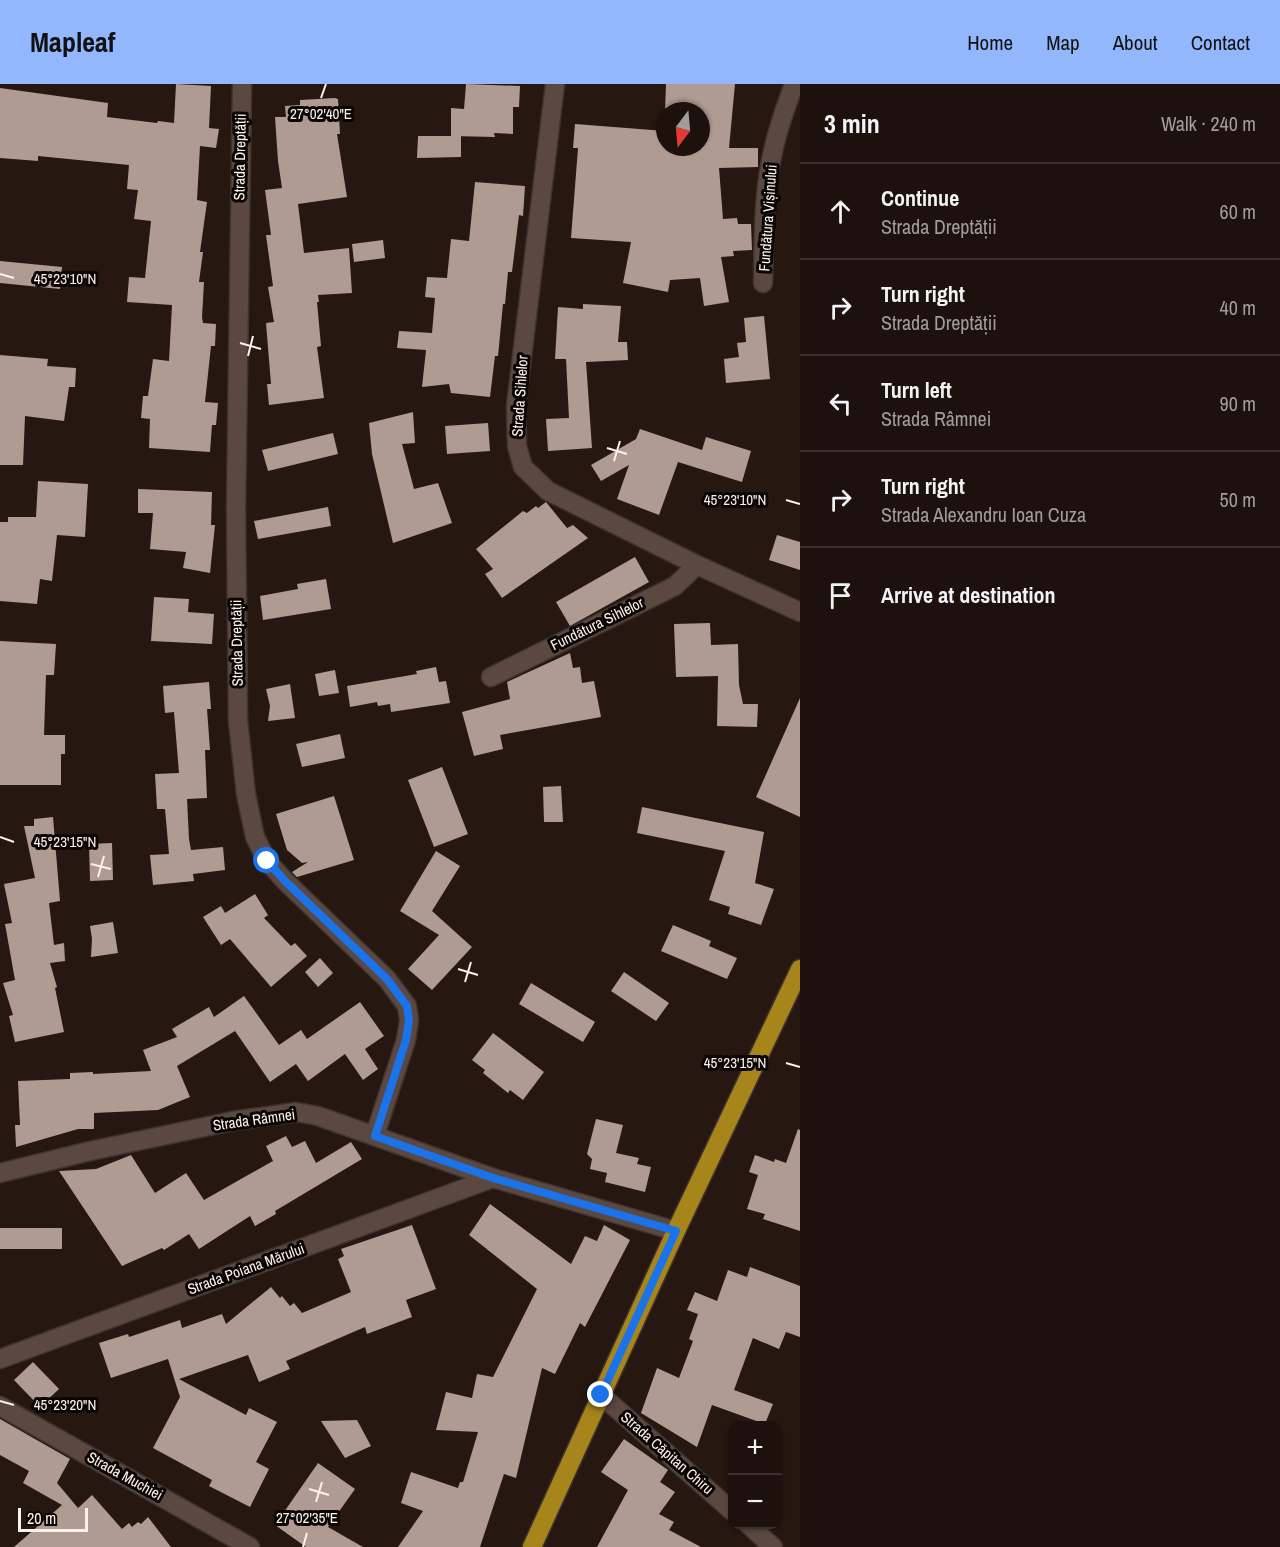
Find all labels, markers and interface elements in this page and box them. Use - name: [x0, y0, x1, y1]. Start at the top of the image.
- text: Mapleaf: [30, 23, 115, 61]
- text: Home: [967, 28, 1013, 57]
- text: Map: [1046, 28, 1080, 57]
- text: About: [1113, 28, 1158, 57]
- text: Contact: [1191, 28, 1250, 57]
- north arrow: [656, 102, 710, 156]
- text: 27°02'40"E: [290, 103, 352, 124]
- text: 3 min: [824, 106, 880, 141]
- text: Walk · 240 m: [1161, 110, 1256, 137]
- street label: Strada Dreptății: [228, 113, 251, 201]
- street label: Fundătura Vișinului: [753, 164, 782, 272]
- text: Continue: [881, 183, 959, 213]
- icon: ahead: [824, 195, 857, 228]
- text: 60 m: [1220, 198, 1256, 225]
- text: Strada Dreptății: [881, 213, 997, 240]
- text: 45°23'10"N: [34, 268, 96, 289]
- text: Turn right: [881, 279, 965, 309]
- icon: right: [824, 291, 857, 324]
- text: 40 m: [1220, 294, 1256, 321]
- text: Strada Dreptății: [881, 309, 997, 336]
- street label: Strada Sihlelor: [506, 355, 533, 437]
- text: Turn left: [881, 375, 952, 405]
- icon: left: [824, 387, 857, 420]
- text: 90 m: [1220, 390, 1256, 417]
- text: Strada Râmnei: [881, 405, 991, 432]
- text: Turn right: [881, 471, 965, 501]
- icon: right: [824, 483, 857, 516]
- text: 50 m: [1220, 486, 1256, 513]
- text: 45°23'10"N: [704, 489, 766, 510]
- text: Strada Alexandru Ioan Cuza: [881, 501, 1086, 528]
- icon: arrive: [824, 579, 857, 612]
- text: Arrive at destination: [881, 580, 1055, 610]
- street label: Fundătura Sihlelor: [547, 592, 647, 655]
- street label: Strada Dreptății: [225, 599, 248, 687]
- text: 45°23'15"N: [34, 831, 96, 852]
- route start: [253, 847, 279, 873]
- text: 45°23'15"N: [704, 1052, 766, 1073]
- street label: Strada Râmnei: [212, 1103, 296, 1136]
- street label: Strada Poiana Mărului: [184, 1238, 307, 1299]
- route end: [587, 1381, 613, 1407]
- text: 45°23'20"N: [34, 1394, 96, 1415]
- street label: Strada Căpitan Chiru: [617, 1407, 718, 1499]
- map controls: [728, 1421, 782, 1529]
- button: +: [728, 1421, 782, 1475]
- street label: Strada Muchiei: [84, 1446, 167, 1505]
- button: −: [728, 1475, 782, 1529]
- scale bar: [18, 1505, 88, 1532]
- text: 20 m: [27, 1507, 56, 1529]
- text: 27°02'35"E: [276, 1507, 338, 1528]

